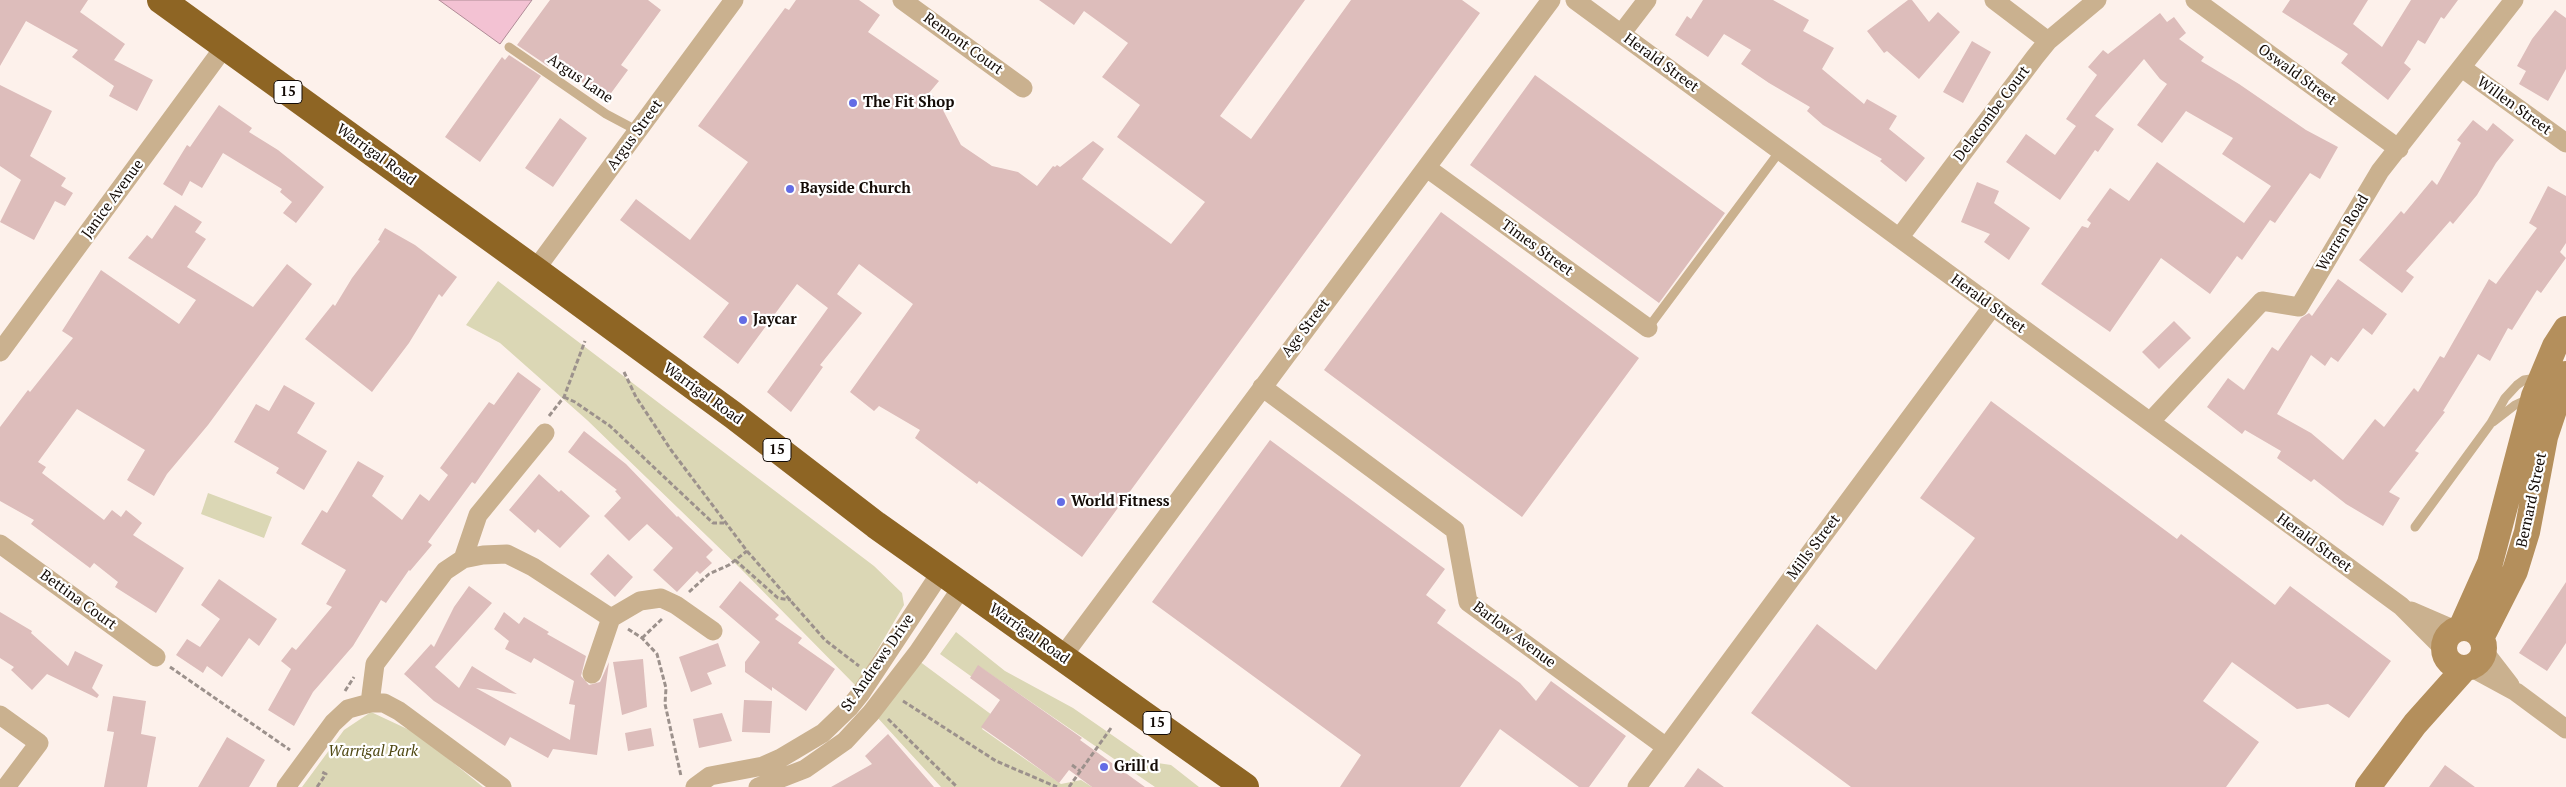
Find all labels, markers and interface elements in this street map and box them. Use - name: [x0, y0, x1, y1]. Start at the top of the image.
- street label: Remont Court: [920, 9, 1006, 79]
- street label: Herald Street: [1620, 30, 1702, 96]
- street label: Oswald Street: [2254, 41, 2340, 109]
- street label: Argus Lane: [544, 51, 616, 107]
- street label: Delacombe Court: [1950, 63, 2034, 165]
- street label: Willen Street: [2473, 73, 2555, 139]
- road number: 15: [274, 80, 302, 104]
- place label: The Fit Shop: [863, 94, 954, 112]
- street label: Argus Street: [603, 96, 667, 174]
- marker: The Fit Shop: [847, 97, 859, 109]
- street label: Warrigal Road: [333, 120, 419, 190]
- street label: Janice Avenue: [78, 156, 148, 242]
- place label: Bayside Church: [800, 180, 911, 198]
- marker: Bayside Church: [784, 183, 796, 195]
- street label: Warren Road: [2313, 192, 2373, 274]
- street label: Times Street: [1498, 216, 1576, 280]
- street label: Herald Street: [1947, 271, 2029, 337]
- street label: Age Street: [1278, 295, 1334, 361]
- place label: Jaycar: [753, 311, 797, 329]
- marker: Jaycar: [737, 314, 749, 326]
- street label: Warrigal Road: [660, 359, 746, 429]
- road number: 15: [763, 438, 791, 462]
- street label: Bernard Street: [2513, 451, 2551, 549]
- place label: World Fitness: [1071, 493, 1170, 511]
- marker: World Fitness: [1055, 496, 1067, 508]
- street label: Herald Street: [2273, 510, 2355, 576]
- street label: Mills Street: [1784, 511, 1844, 583]
- street label: Bettina Court: [36, 566, 120, 634]
- street label: Barlow Avenue: [1469, 598, 1559, 672]
- street label: Warrigal Road: [985, 600, 1073, 668]
- street label: St Andrews Drive: [838, 611, 918, 715]
- road number: 15: [1143, 711, 1171, 734]
- park label: Warrigal Park: [328, 743, 418, 761]
- place label: Grill'd: [1114, 758, 1159, 776]
- marker: Grill'd: [1098, 761, 1110, 773]

